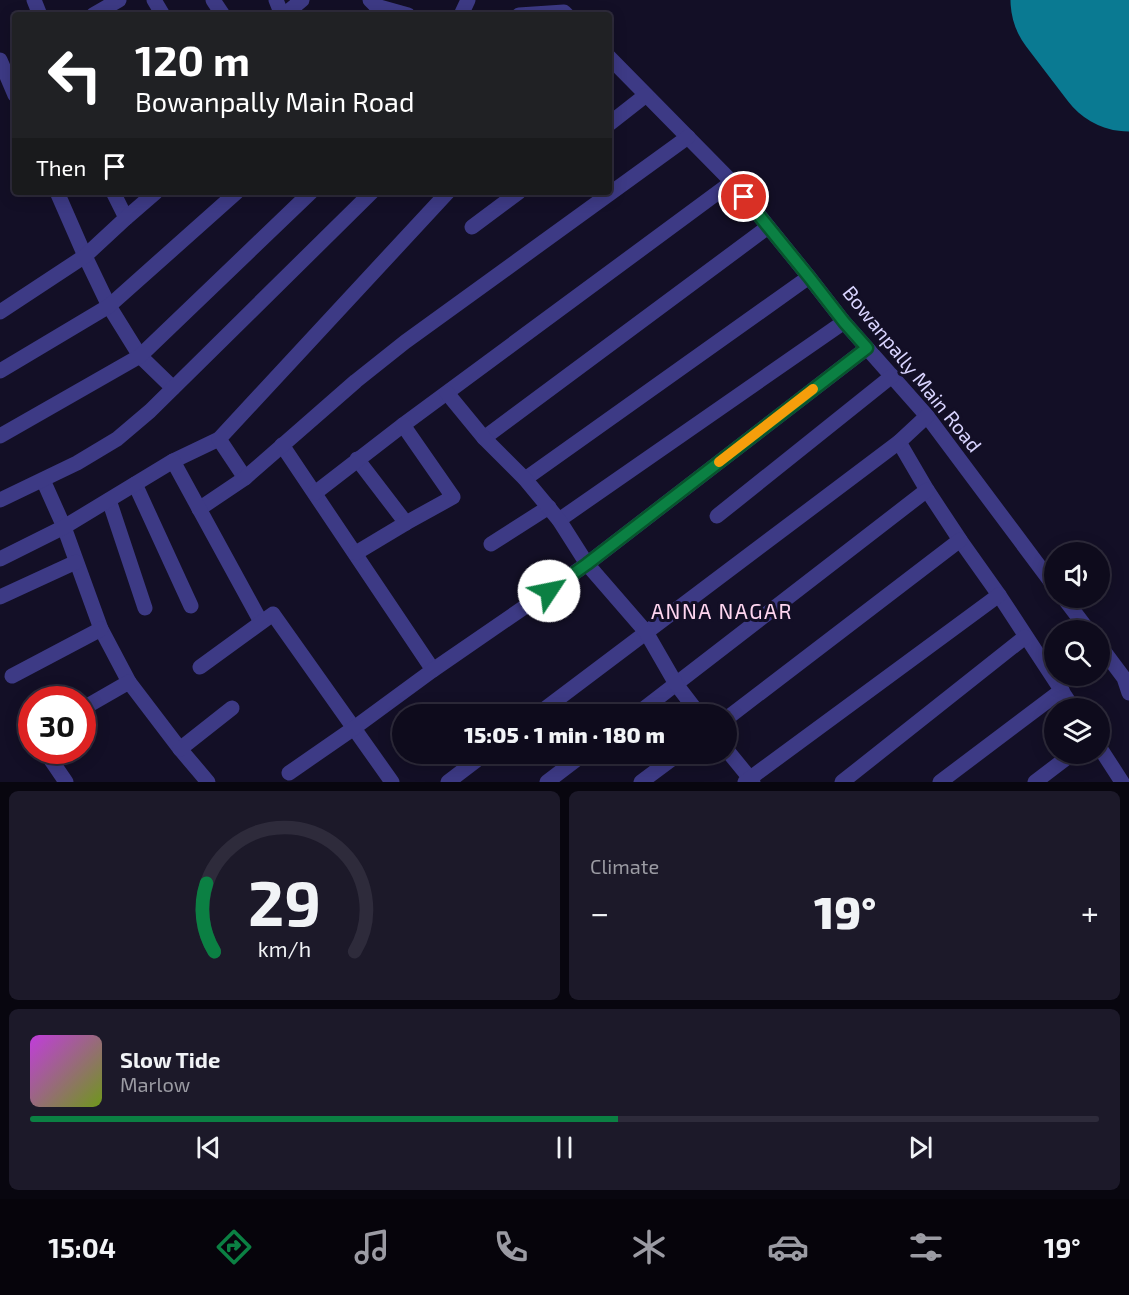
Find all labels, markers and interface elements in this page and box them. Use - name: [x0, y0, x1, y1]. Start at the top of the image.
- text: 120 m: [135, 34, 250, 84]
- icon: left: [36, 36, 114, 114]
- text: Bowanpally Main Road: [135, 85, 414, 117]
- icon: arrive: [98, 150, 131, 183]
- text: Then: [36, 154, 86, 180]
- pin: [718, 171, 769, 222]
- icon: arrive: [727, 180, 760, 213]
- street label: Bowanpally Main Road: [838, 280, 987, 456]
- map controls: [1044, 542, 1110, 764]
- button: sound: [1044, 542, 1110, 608]
- position arrow: [517, 559, 581, 623]
- district label: ANNA NAGAR: [651, 598, 793, 623]
- button: search: [1044, 620, 1110, 686]
- speed limit sign: 30: [18, 686, 96, 764]
- button: layers: [1044, 698, 1110, 764]
- text: 15:05 · 1 min · 180 m: [464, 721, 665, 747]
- text: Climate: [590, 854, 659, 878]
- text: 29: [248, 864, 321, 939]
- text: 19°: [814, 884, 876, 938]
- text: −: [590, 892, 609, 932]
- text: +: [1081, 892, 1099, 932]
- text: km/h: [258, 937, 311, 962]
- text: Slow Tide: [120, 1046, 220, 1072]
- text: Marlow: [120, 1072, 190, 1096]
- icon: previous: [192, 1131, 225, 1164]
- icon: pause: [548, 1131, 581, 1164]
- icon: next: [904, 1131, 937, 1164]
- icon: directions: [213, 1226, 255, 1268]
- icon: music: [351, 1226, 393, 1268]
- icon: phone: [490, 1226, 532, 1268]
- icon: climate: [628, 1226, 670, 1268]
- icon: car: [767, 1226, 809, 1268]
- icon: filters: [905, 1226, 947, 1268]
- text: 15:04: [48, 1231, 116, 1263]
- text: 19°: [1044, 1231, 1081, 1263]

